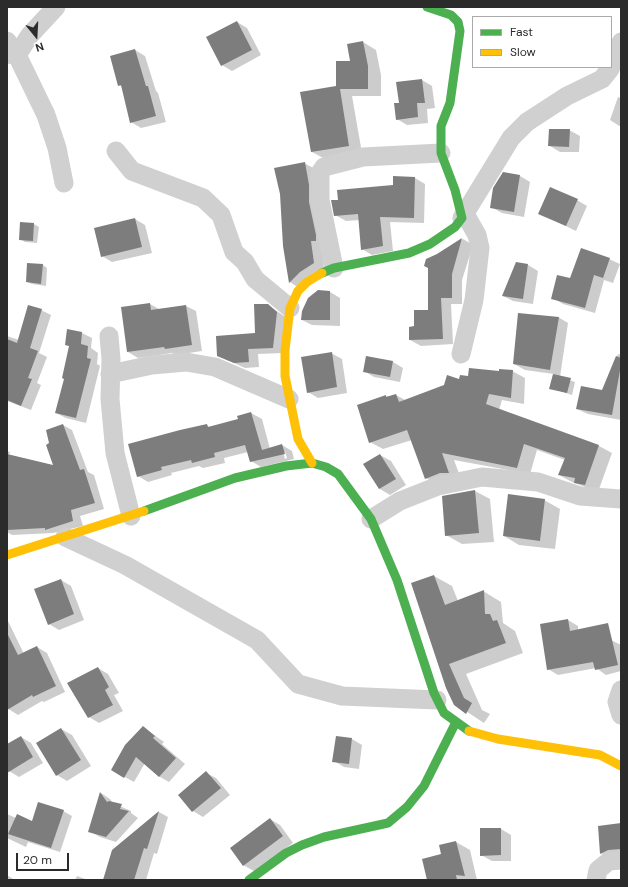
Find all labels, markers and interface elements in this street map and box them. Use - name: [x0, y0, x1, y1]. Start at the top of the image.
- north arrow: [16, 16, 56, 56]
- legend: [472, 16, 612, 68]
- text: Fast: [510, 24, 533, 40]
- text: N: [34, 40, 46, 55]
- text: Slow: [510, 44, 536, 60]
- scale bar: [18, 845, 71, 871]
- text: 20 m: [23, 852, 52, 868]

